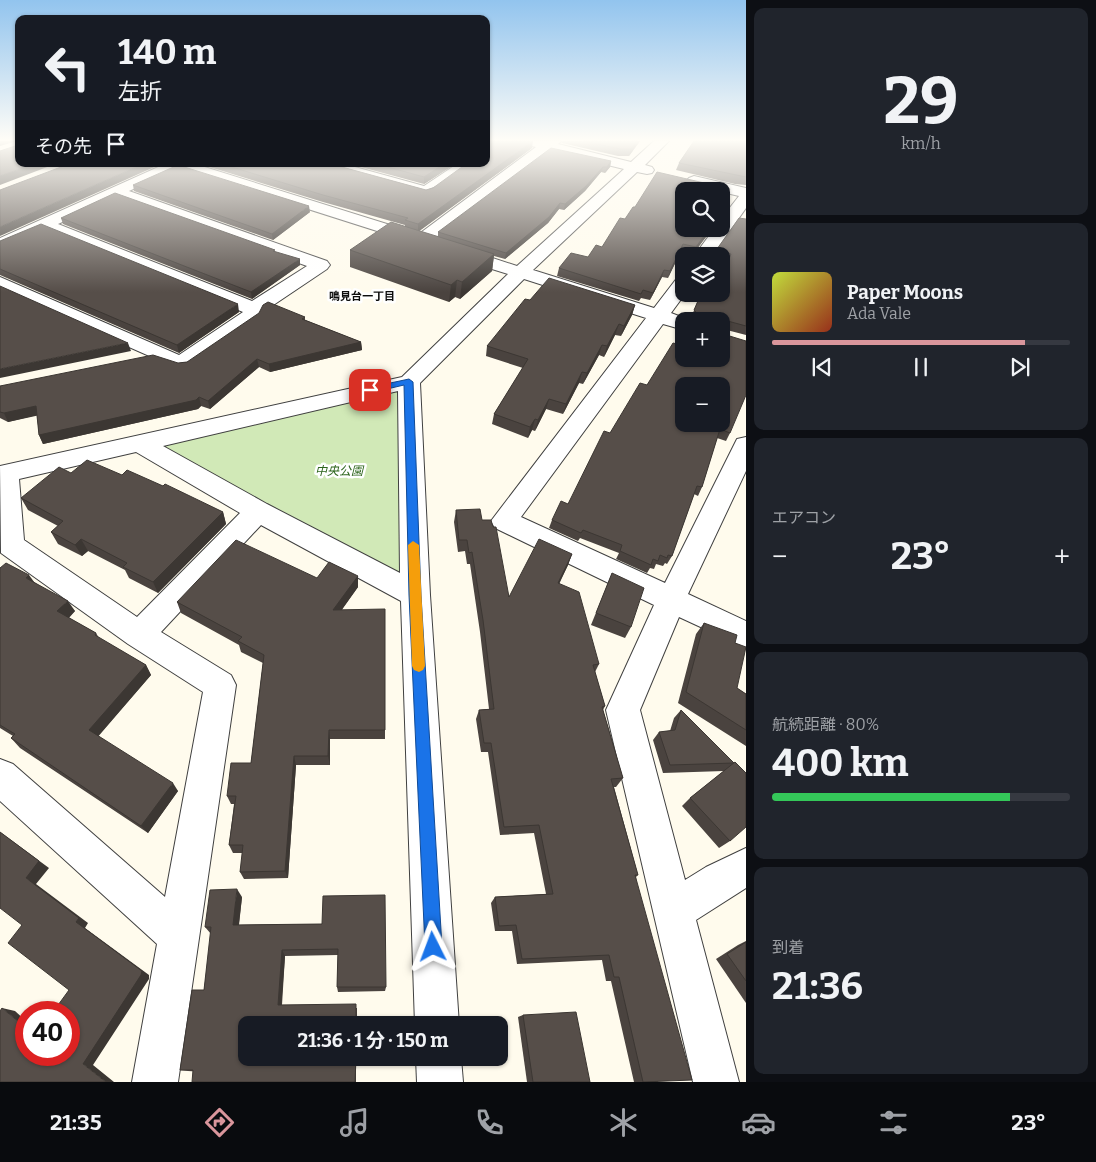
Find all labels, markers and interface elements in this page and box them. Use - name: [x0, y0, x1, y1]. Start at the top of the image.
- text: 140 m: [118, 31, 216, 73]
- icon: left: [35, 35, 100, 100]
- text: 29: [883, 62, 959, 140]
- text: 左折: [118, 78, 162, 105]
- icon: arrive: [102, 130, 130, 158]
- text: km/h: [901, 134, 941, 153]
- text: その先: [35, 135, 92, 158]
- map controls: [675, 182, 730, 432]
- button: search: [675, 182, 730, 237]
- button: layers: [675, 247, 730, 302]
- text: Paper Moons: [847, 281, 963, 304]
- district label: 鳴見台一丁目: [329, 290, 395, 303]
- text: Ada Vale: [847, 304, 911, 323]
- button: +: [675, 312, 730, 367]
- icon: previous: [808, 353, 836, 381]
- icon: pause: [907, 353, 935, 381]
- icon: next: [1006, 353, 1034, 381]
- pin: [349, 369, 391, 411]
- icon: arrive: [356, 376, 384, 404]
- button: −: [675, 377, 730, 432]
- park label: 中央公園: [315, 464, 365, 478]
- text: エアコン: [772, 508, 836, 527]
- text: 23°: [891, 533, 951, 579]
- text: −: [772, 540, 787, 573]
- text: +: [1054, 540, 1070, 573]
- text: 航続距離 · 80%: [772, 715, 879, 734]
- text: 400 km: [772, 740, 909, 786]
- position arrow: [406, 920, 458, 972]
- text: 到着: [772, 938, 804, 957]
- text: 21:36: [772, 963, 863, 1009]
- speed limit sign: 40: [15, 1001, 80, 1066]
- text: 21:36 · 1 分 · 150 m: [298, 1029, 448, 1052]
- icon: directions: [202, 1105, 237, 1140]
- icon: music: [337, 1105, 372, 1140]
- icon: phone: [472, 1105, 507, 1140]
- icon: climate: [606, 1105, 641, 1140]
- icon: car: [741, 1105, 776, 1140]
- icon: filters: [876, 1105, 911, 1140]
- text: 21:35: [50, 1109, 102, 1136]
- text: 23°: [1011, 1109, 1046, 1136]

